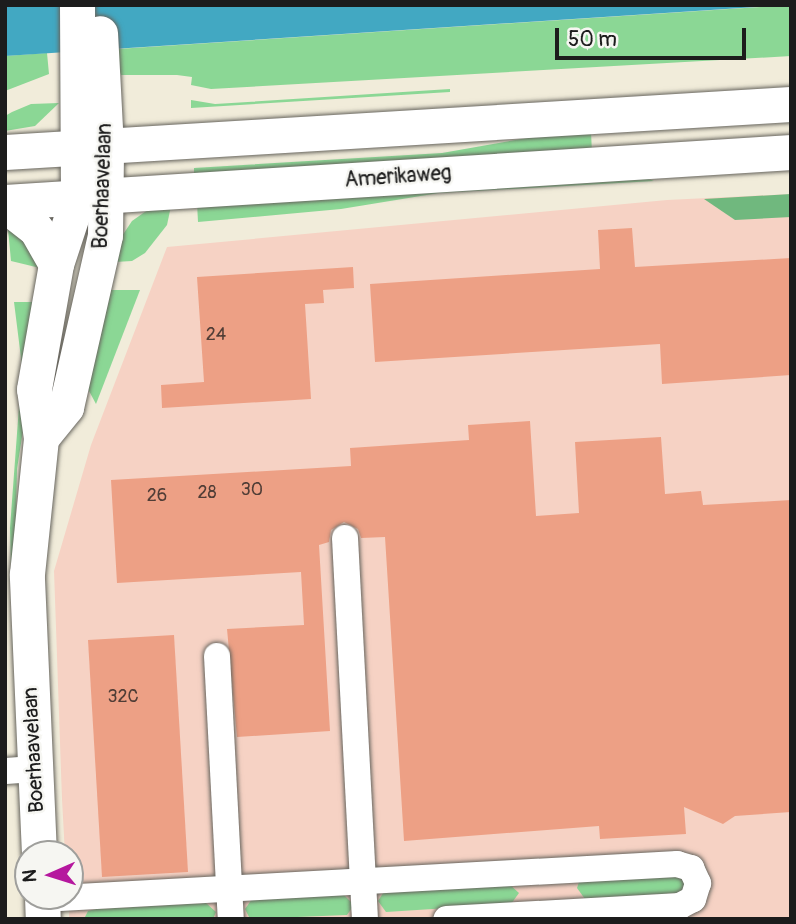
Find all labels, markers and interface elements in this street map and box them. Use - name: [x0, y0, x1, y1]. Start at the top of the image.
- scale bar: [558, 14, 749, 58]
- text: 50 m: [568, 26, 617, 53]
- street label: Boerhaavelaan: [88, 123, 118, 249]
- street label: Amerikaweg: [344, 161, 452, 193]
- house number: 24: [206, 324, 226, 346]
- house number: 30: [241, 479, 263, 501]
- house number: 28: [197, 482, 217, 504]
- house number: 26: [147, 485, 167, 507]
- street label: Boerhaavelaan: [18, 686, 50, 814]
- house number: 32C: [107, 686, 139, 708]
- north arrow: [14, 840, 84, 910]
- text: N: [18, 869, 42, 883]

